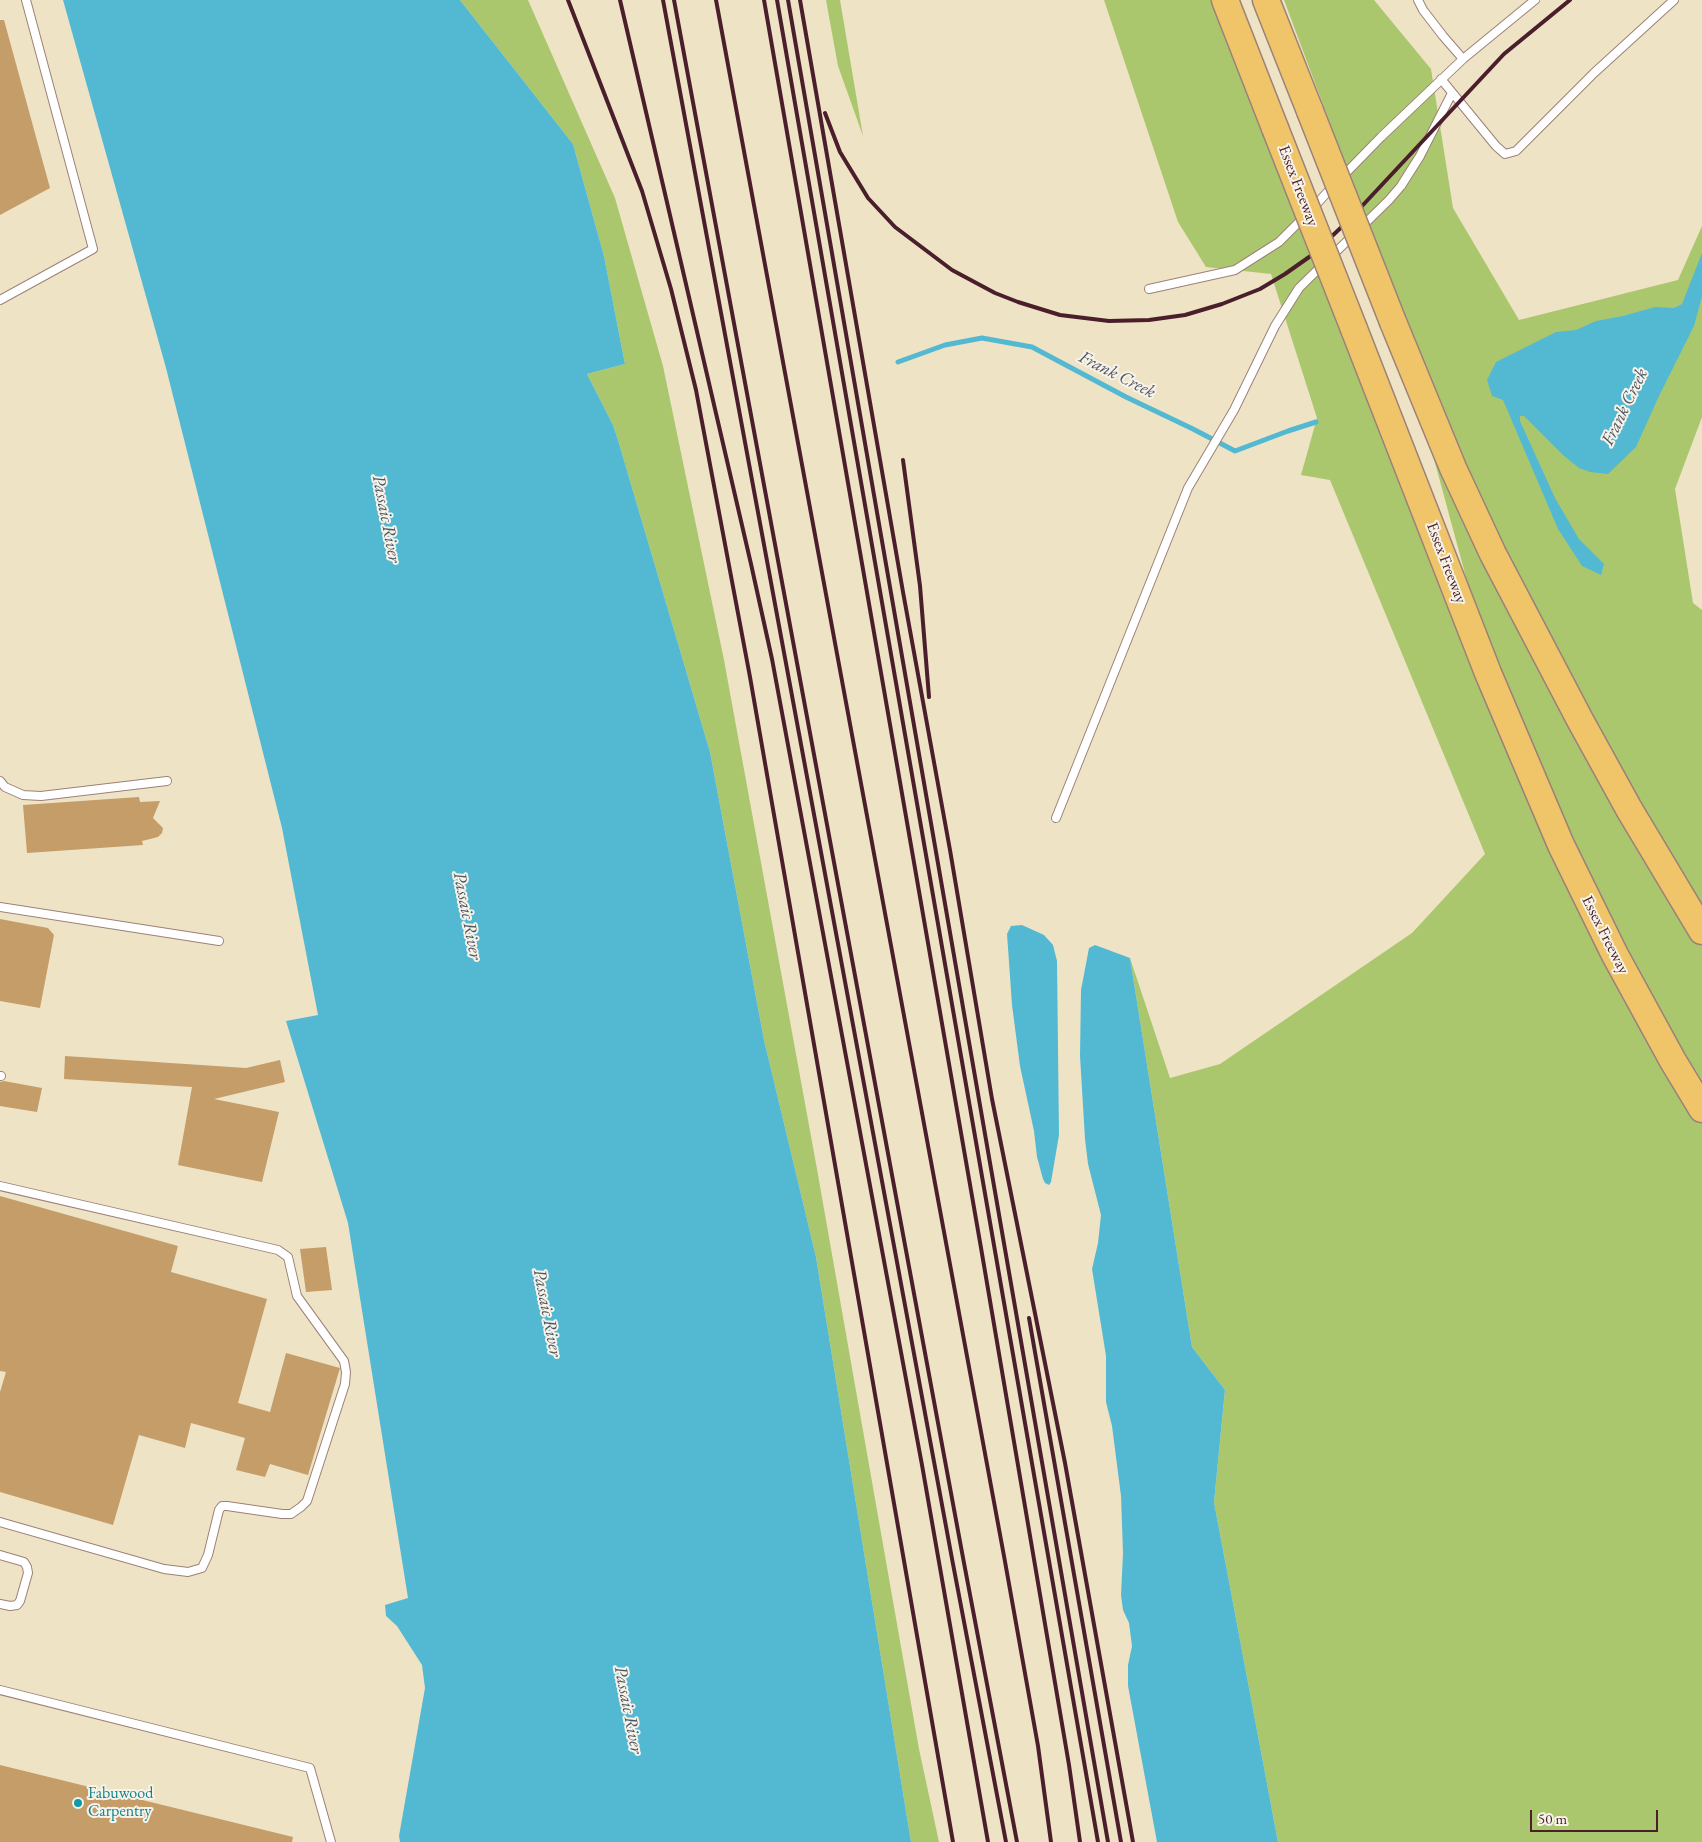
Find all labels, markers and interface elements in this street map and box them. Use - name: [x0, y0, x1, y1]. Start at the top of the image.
- street label: Essex Freeway: [1274, 143, 1322, 229]
- water label: Frank Creek: [1075, 347, 1159, 403]
- water label: Frank Creek: [1597, 365, 1653, 449]
- water label: Passaic River: [367, 473, 405, 565]
- street label: Essex Freeway: [1422, 520, 1470, 606]
- water label: Passaic River: [448, 870, 486, 962]
- street label: Essex Freeway: [1577, 893, 1633, 977]
- water label: Passaic River: [528, 1267, 566, 1359]
- water label: Passaic River: [609, 1664, 647, 1756]
- place label: Fabuwood Carpentry: [88, 1784, 153, 1822]
- marker: Fabuwood Carpentry: [72, 1797, 84, 1809]
- scale bar: [1532, 1800, 1660, 1832]
- text: 50 m: [1538, 1809, 1567, 1828]

